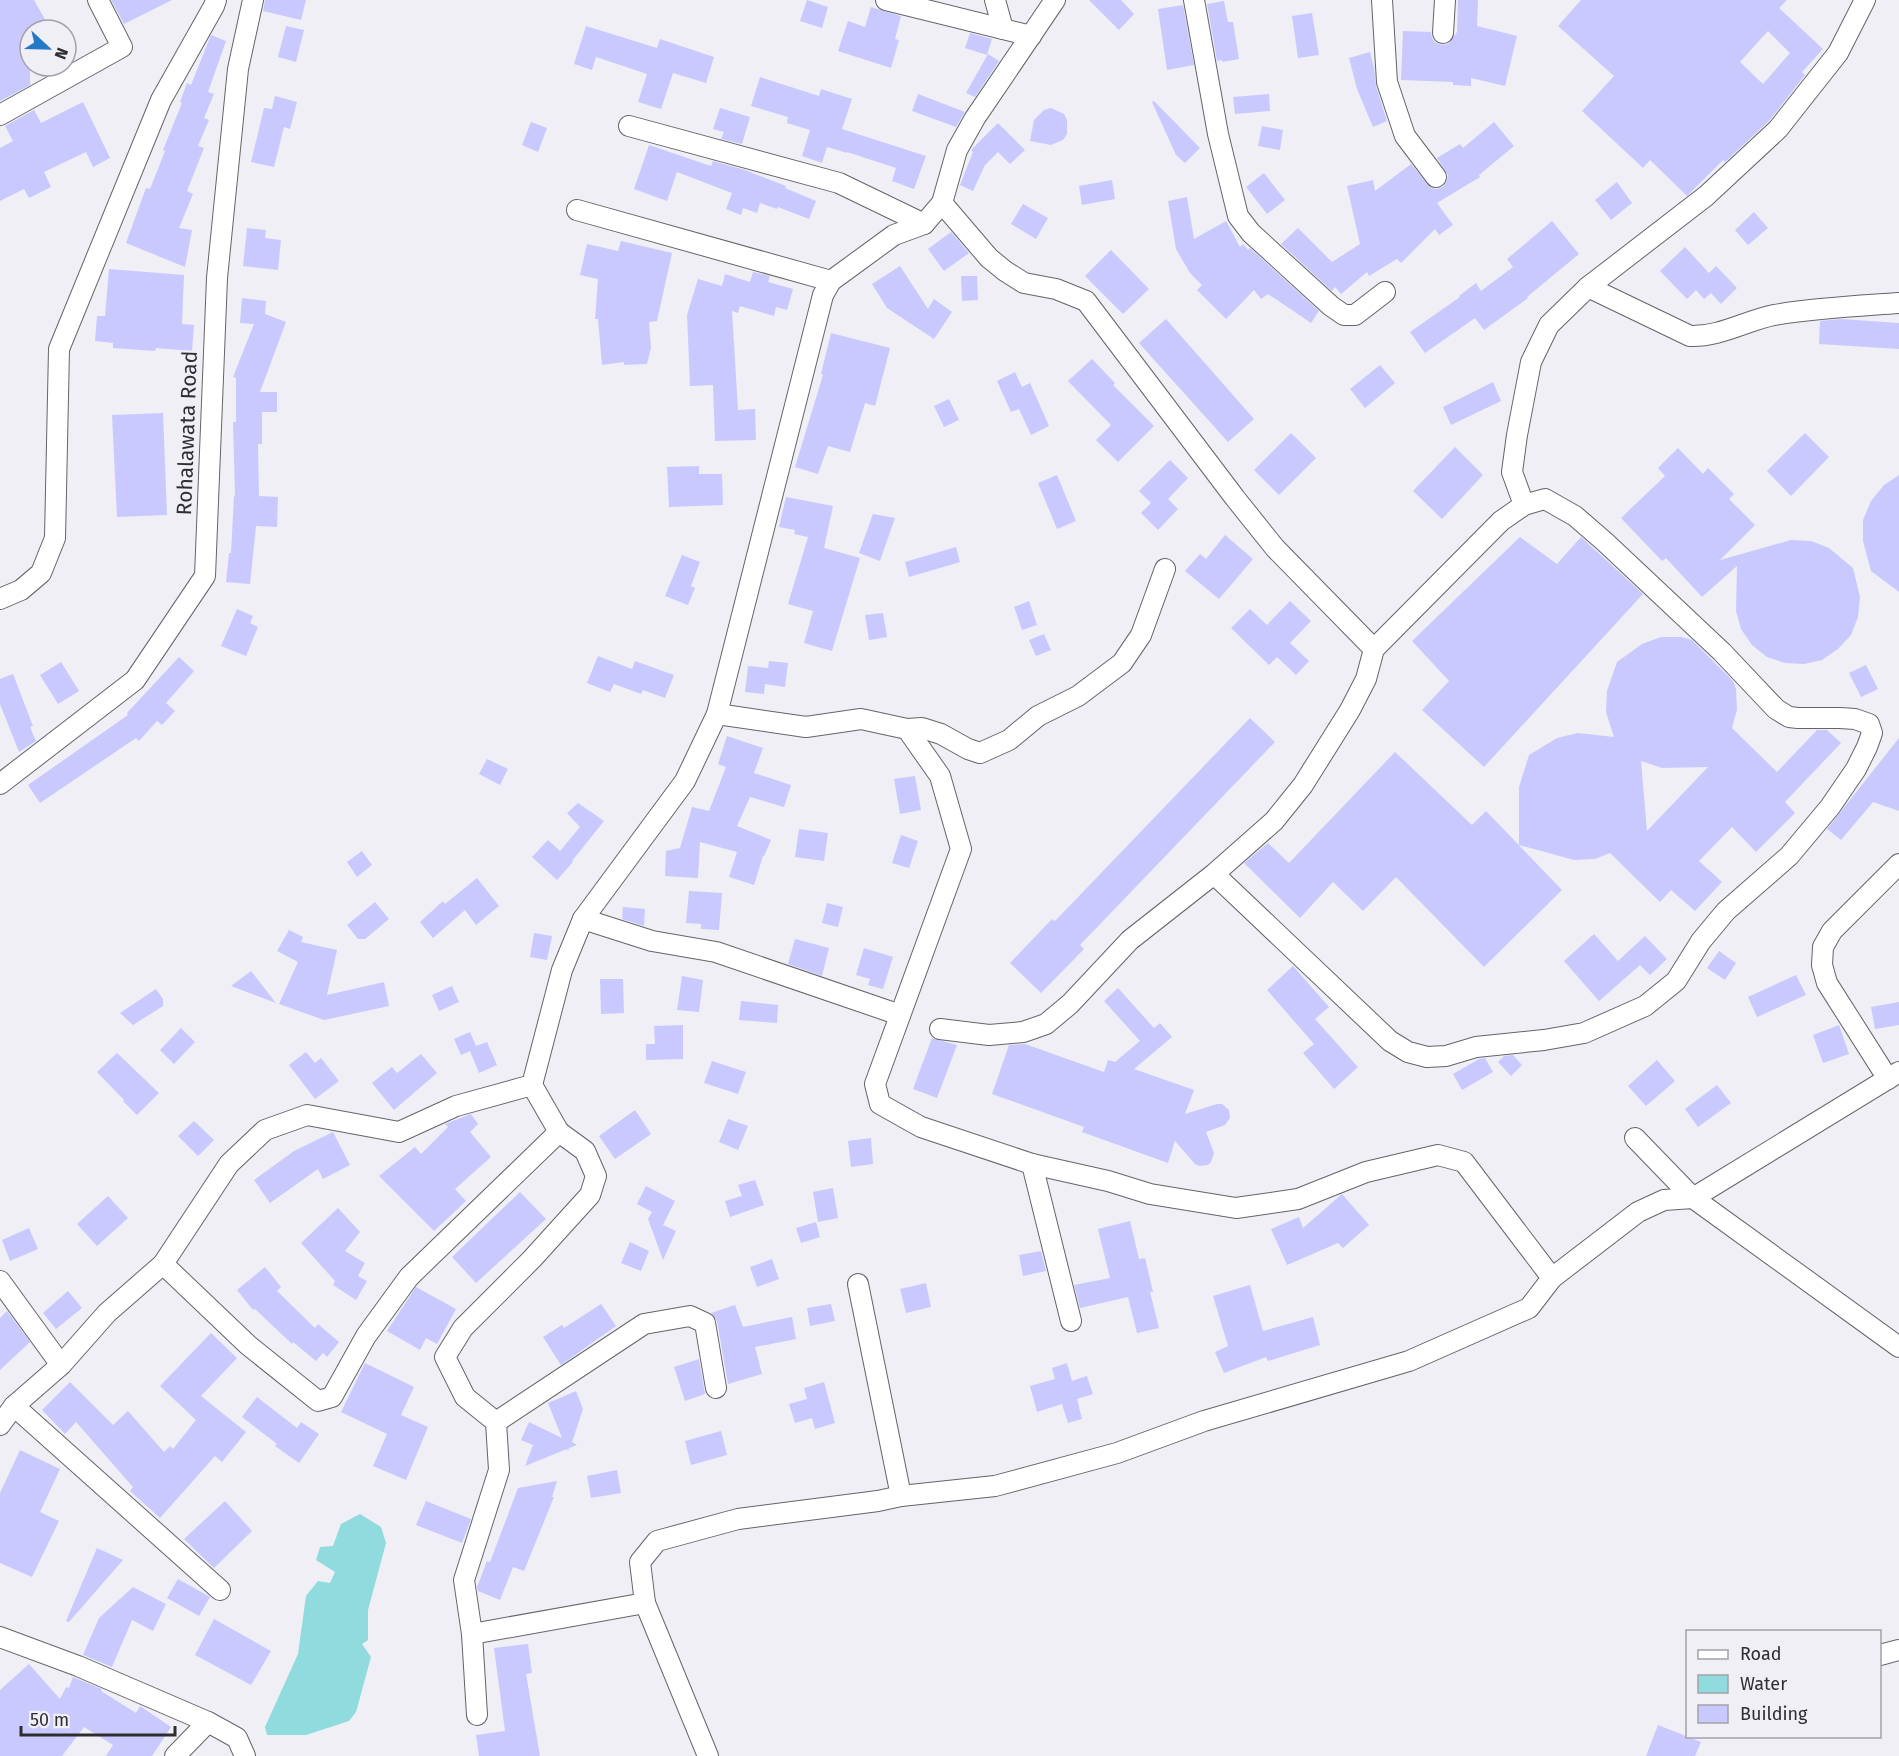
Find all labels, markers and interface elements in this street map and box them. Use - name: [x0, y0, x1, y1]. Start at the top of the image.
- north arrow: [18, 18, 78, 78]
- text: N: [51, 45, 72, 62]
- street label: Rohalawata Road: [171, 350, 203, 516]
- legend: [1686, 1630, 1881, 1738]
- text: Road: [1740, 1643, 1782, 1665]
- text: Water: [1740, 1673, 1787, 1695]
- scale bar: [21, 1699, 176, 1737]
- text: Building: [1740, 1703, 1808, 1725]
- text: 50 m: [30, 1709, 69, 1731]

